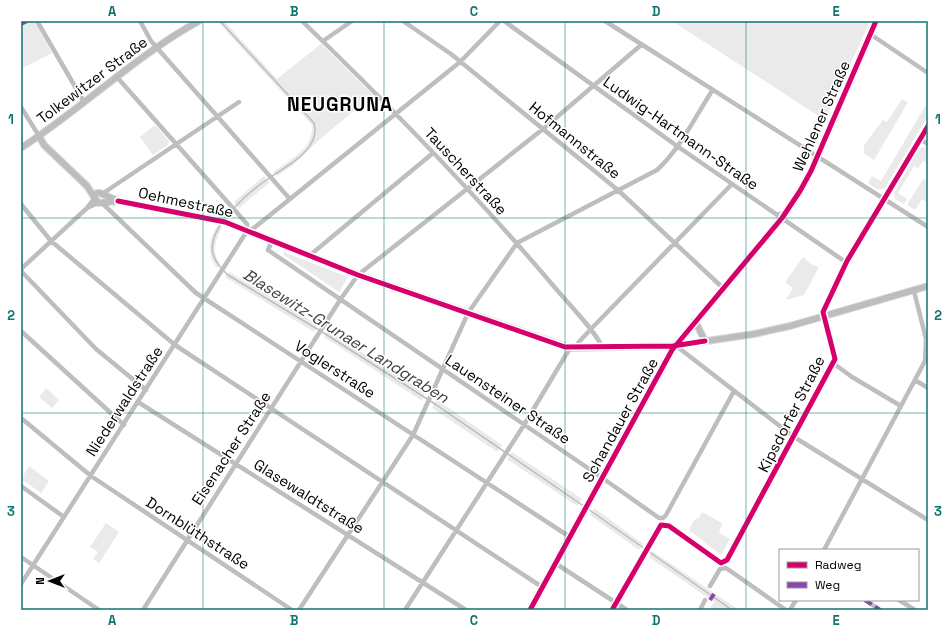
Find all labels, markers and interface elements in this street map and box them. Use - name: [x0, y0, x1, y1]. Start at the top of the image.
- text: A: [108, 3, 117, 20]
- text: B: [290, 3, 299, 20]
- text: C: [470, 3, 478, 20]
- text: D: [652, 3, 661, 20]
- text: E: [832, 3, 840, 20]
- street label: Tolkewitzer Straße: [33, 32, 151, 128]
- street label: Wehlener Straße: [788, 57, 854, 174]
- street label: Ludwig-Hartmann-Straße: [600, 72, 762, 194]
- district label: NEUGRUNA: [287, 92, 393, 117]
- street label: Hofmannstraße: [525, 97, 625, 183]
- text: 1: [8, 111, 14, 128]
- text: 1: [935, 111, 941, 128]
- street label: Tauscherstraße: [421, 123, 511, 219]
- street label: Oehmestraße: [137, 183, 235, 221]
- water label: Blasewitz‐Grunaer Landgraben: [239, 264, 454, 409]
- text: 2: [7, 307, 15, 324]
- text: 2: [934, 307, 942, 324]
- street label: Voglerstraße: [291, 336, 379, 402]
- street label: Niederwaldstraße: [81, 342, 167, 460]
- street label: Lauensteiner Straße: [442, 350, 574, 448]
- street label: Kipsdorfer Straße: [753, 353, 829, 475]
- street label: Schandauer Straße: [578, 354, 662, 486]
- street label: Eisenacher Straße: [187, 388, 275, 508]
- street label: Glasewaldtstraße: [250, 454, 368, 538]
- street label: Dornblüthstraße: [143, 492, 253, 574]
- text: 3: [7, 503, 15, 520]
- text: 3: [934, 503, 942, 520]
- legend: [779, 549, 919, 601]
- text: Radweg: [815, 557, 861, 573]
- north arrow: [30, 561, 70, 601]
- text: N: [33, 577, 47, 585]
- text: Weg: [815, 577, 840, 593]
- text: A: [108, 612, 117, 629]
- text: B: [290, 612, 299, 629]
- text: C: [470, 612, 478, 629]
- text: D: [652, 612, 661, 629]
- text: E: [832, 612, 840, 629]

